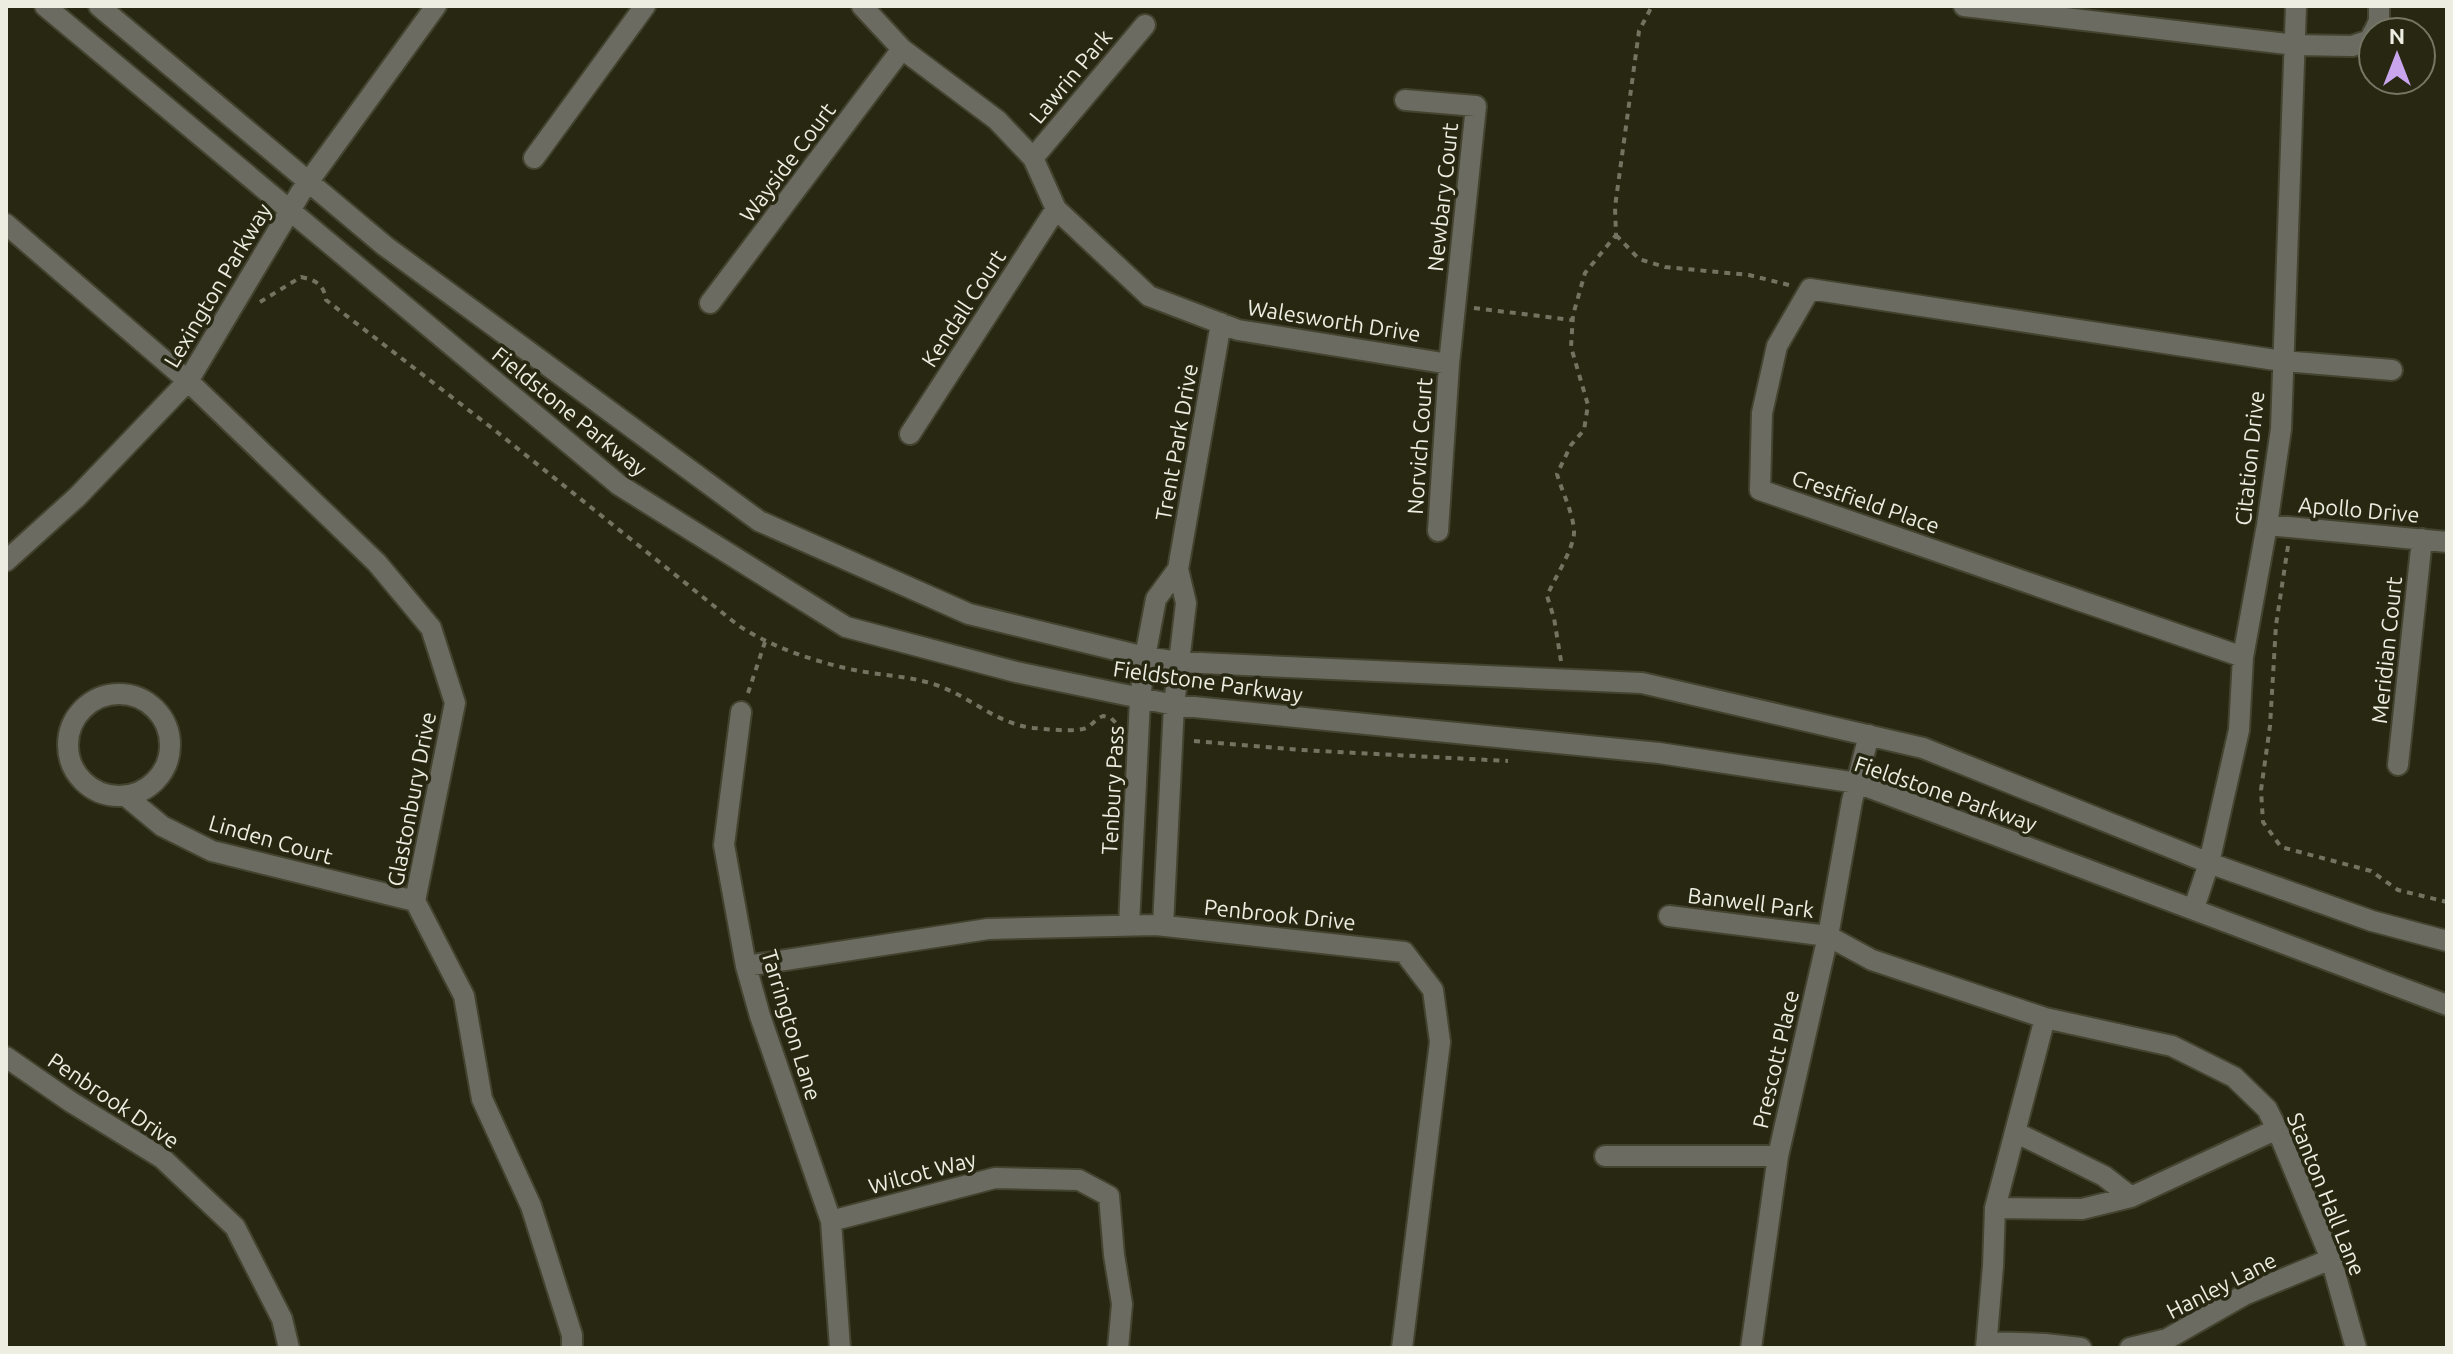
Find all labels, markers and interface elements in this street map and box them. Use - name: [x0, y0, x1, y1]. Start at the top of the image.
- north arrow: [2357, 16, 2437, 96]
- text: N: [2389, 23, 2405, 48]
- street label: Lawrin Park: [1024, 24, 1116, 128]
- street label: Wayside Court: [734, 97, 840, 226]
- street label: Newbary Court: [1422, 121, 1462, 273]
- street label: Lexington Parkway: [158, 198, 276, 371]
- street label: Kendall Court: [916, 245, 1010, 371]
- street label: Walesworth Drive: [1246, 294, 1422, 346]
- street label: Fieldstone Parkway: [488, 341, 652, 481]
- street label: Trent Park Drive: [1150, 362, 1202, 522]
- street label: Norvich Court: [1402, 376, 1436, 515]
- street label: Citation Drive: [2230, 389, 2268, 527]
- street label: Crestfield Place: [1789, 464, 1943, 538]
- street label: Apollo Drive: [2297, 491, 2421, 527]
- street label: Meridian Court: [2366, 575, 2406, 725]
- street label: Fieldstone Parkway: [1112, 655, 1305, 707]
- street label: Glastonbury Drive: [382, 710, 440, 888]
- street label: Tenbury Pass: [1096, 725, 1128, 855]
- street label: Fieldstone Parkway: [1852, 750, 2041, 836]
- street label: Linden Court: [206, 809, 336, 869]
- street label: Banwell Park: [1686, 882, 1816, 922]
- street label: Penbrook Drive: [1203, 894, 1357, 934]
- street label: Tarrington Lane: [757, 947, 827, 1103]
- street label: Prescott Place: [1747, 987, 1803, 1131]
- street label: Penbrook Drive: [44, 1047, 184, 1153]
- street label: Stanton Hall Lane: [2283, 1109, 2371, 1279]
- street label: Wilcot Way: [865, 1146, 979, 1198]
- street label: Hanley Lane: [2162, 1247, 2280, 1323]

